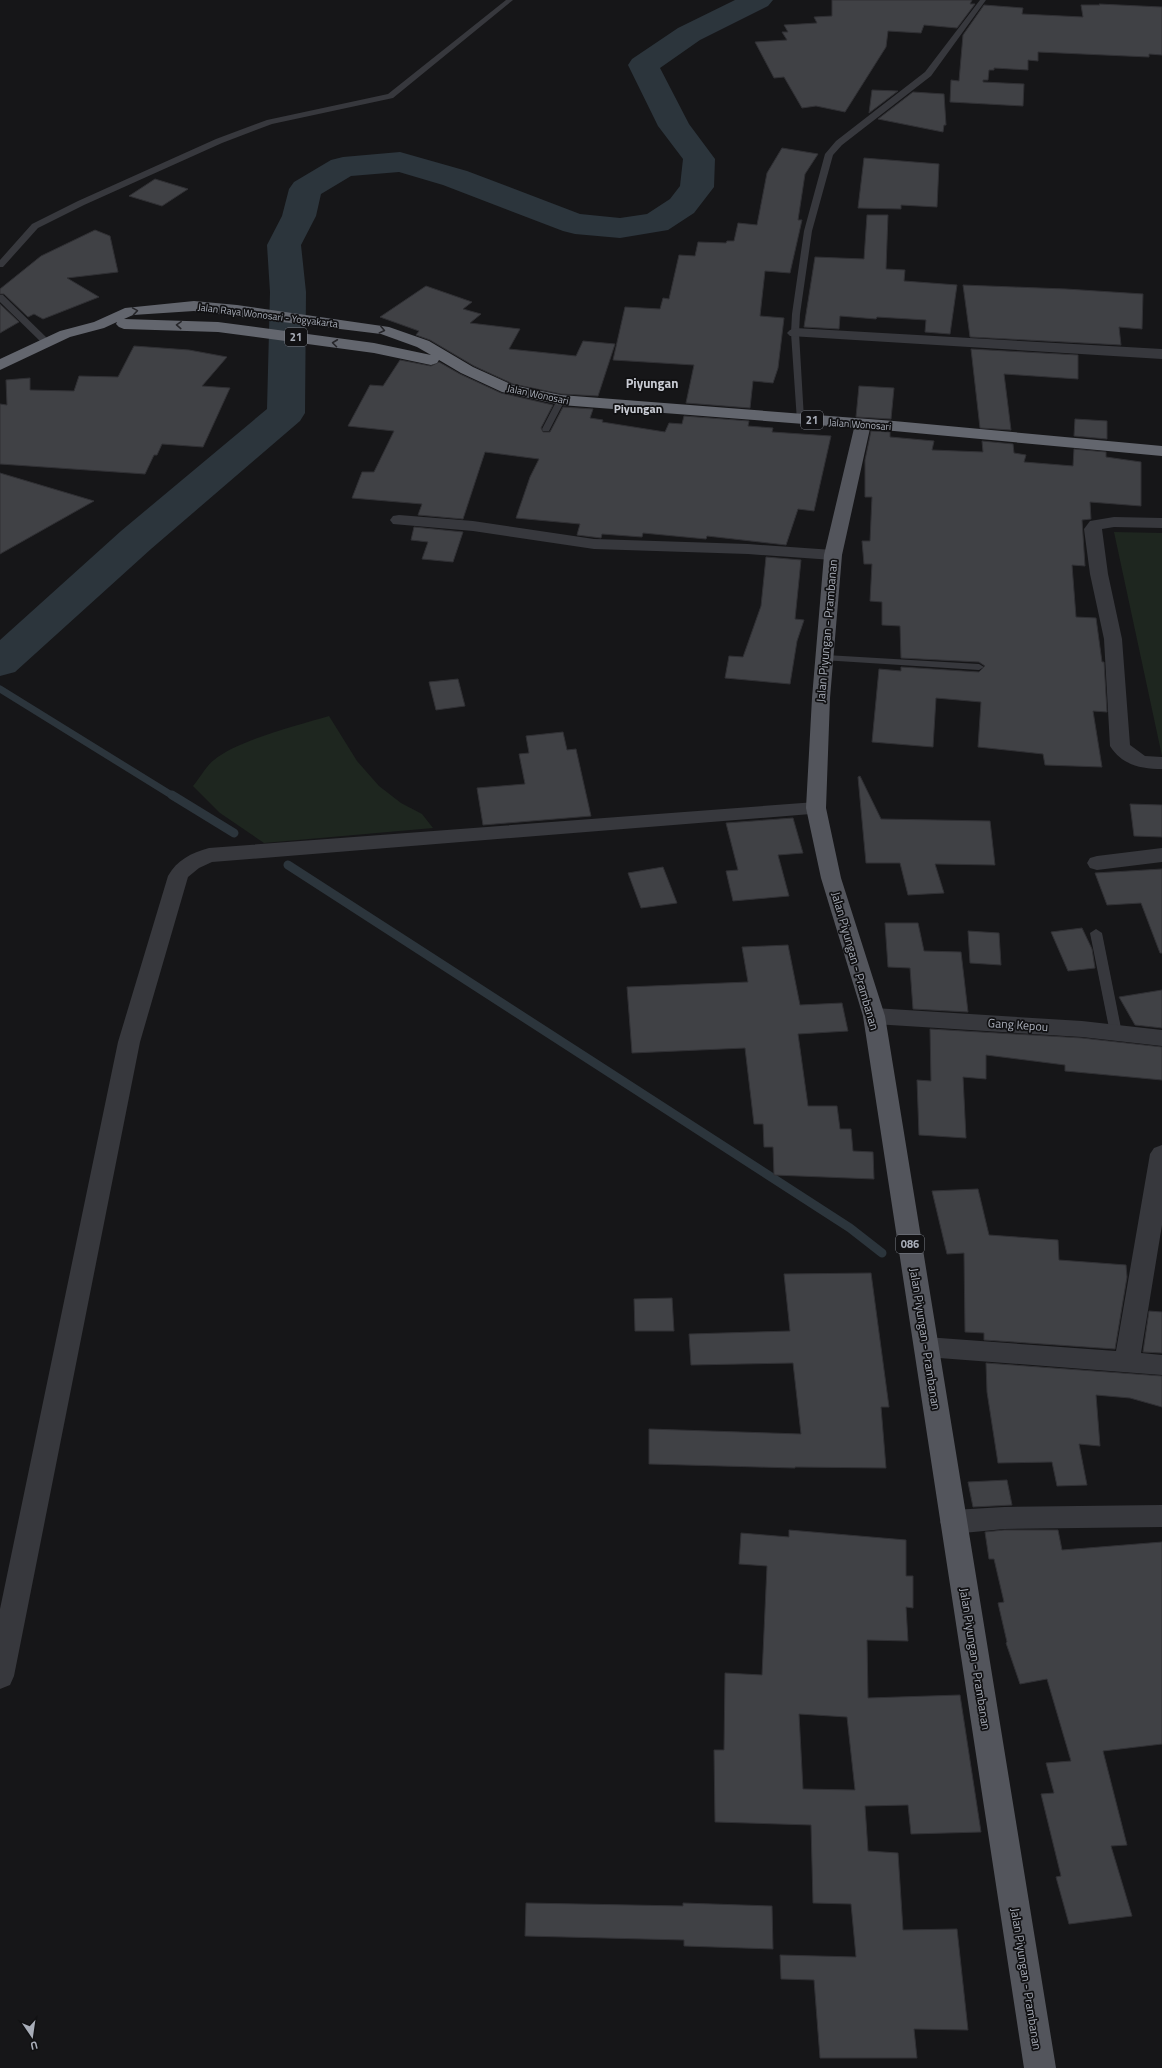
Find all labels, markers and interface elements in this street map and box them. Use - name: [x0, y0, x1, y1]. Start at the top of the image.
- street label: Jalan Raya Wonosari - Yogyakarta: [197, 299, 339, 332]
- one-way arrow: [132, 307, 138, 316]
- one-way arrow: [176, 321, 182, 330]
- one-way arrow: [378, 325, 385, 333]
- road number: 21: [285, 328, 307, 346]
- one-way arrow: [332, 338, 338, 347]
- district label: Piyungan: [626, 373, 678, 393]
- street label: Jalan Wonosari: [506, 381, 570, 408]
- district label: Piyungan: [614, 399, 662, 418]
- road number: 21: [801, 411, 823, 429]
- street label: Jalan Wonosari: [828, 415, 892, 434]
- street label: Jalan Piyungan - Prambanan: [811, 559, 842, 703]
- street label: Jalan Piyungan - Prambanan: [827, 889, 884, 1032]
- street label: Gang Kepou: [987, 1013, 1049, 1036]
- road number: 086: [896, 1235, 924, 1253]
- street label: Jalan Piyungan - Prambanan: [905, 1267, 946, 1411]
- street label: Jalan Piyungan - Prambanan: [955, 1587, 996, 1731]
- street label: Jalan Piyungan - Prambanan: [1006, 1907, 1047, 2051]
- north arrow: [12, 2016, 52, 2056]
- text: U: [29, 2037, 40, 2054]

